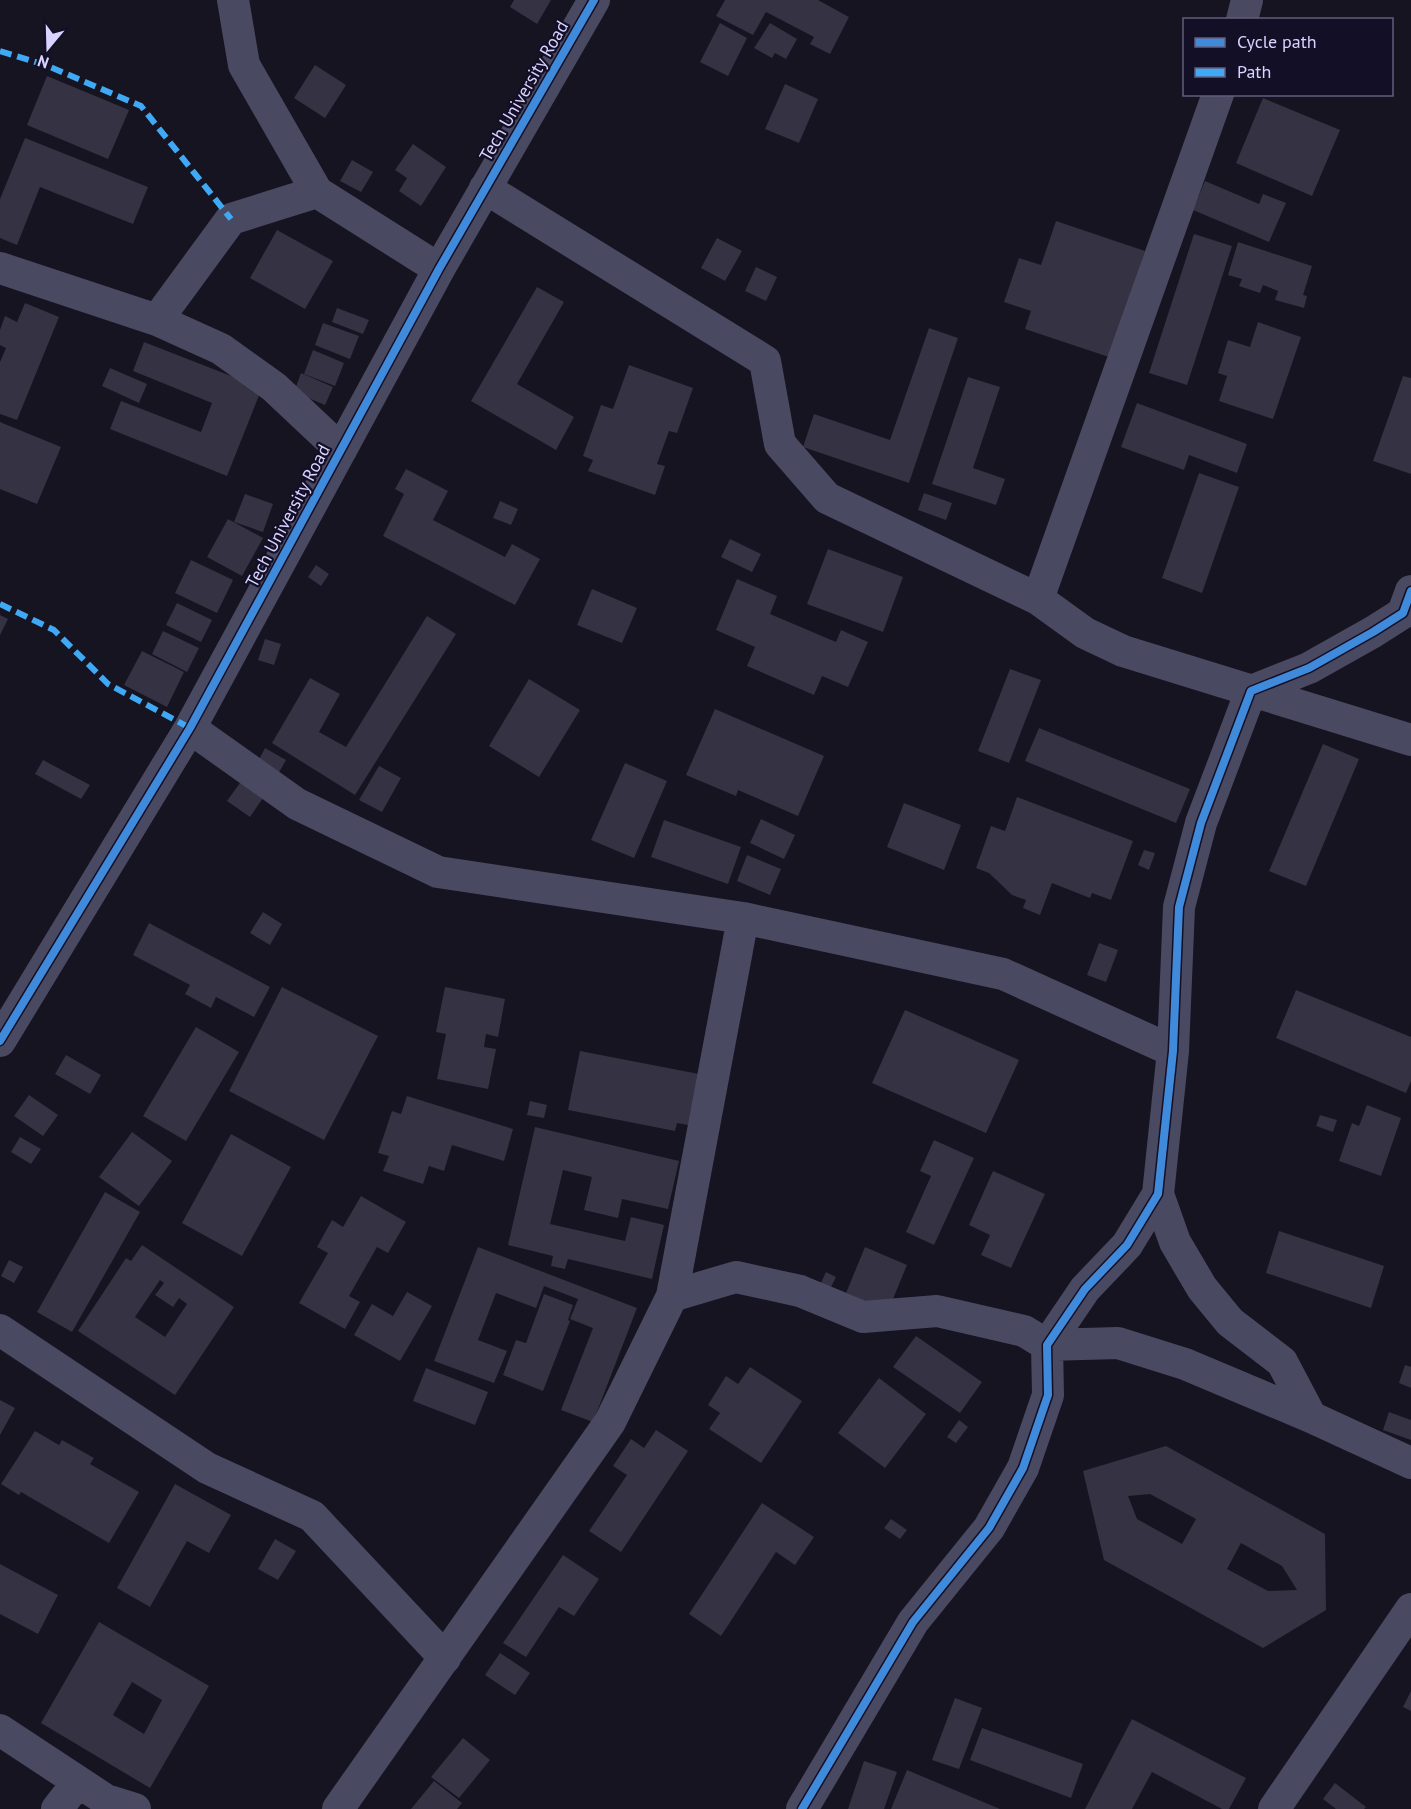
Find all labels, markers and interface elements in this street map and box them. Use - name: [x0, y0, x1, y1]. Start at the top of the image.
- street label: Tech University Road: [474, 16, 573, 165]
- north arrow: [18, 18, 78, 78]
- legend: [1183, 18, 1393, 96]
- text: Cycle path: [1237, 30, 1317, 53]
- text: N: [35, 51, 51, 73]
- text: Path: [1237, 60, 1271, 83]
- street label: Tech University Road: [240, 440, 335, 591]

